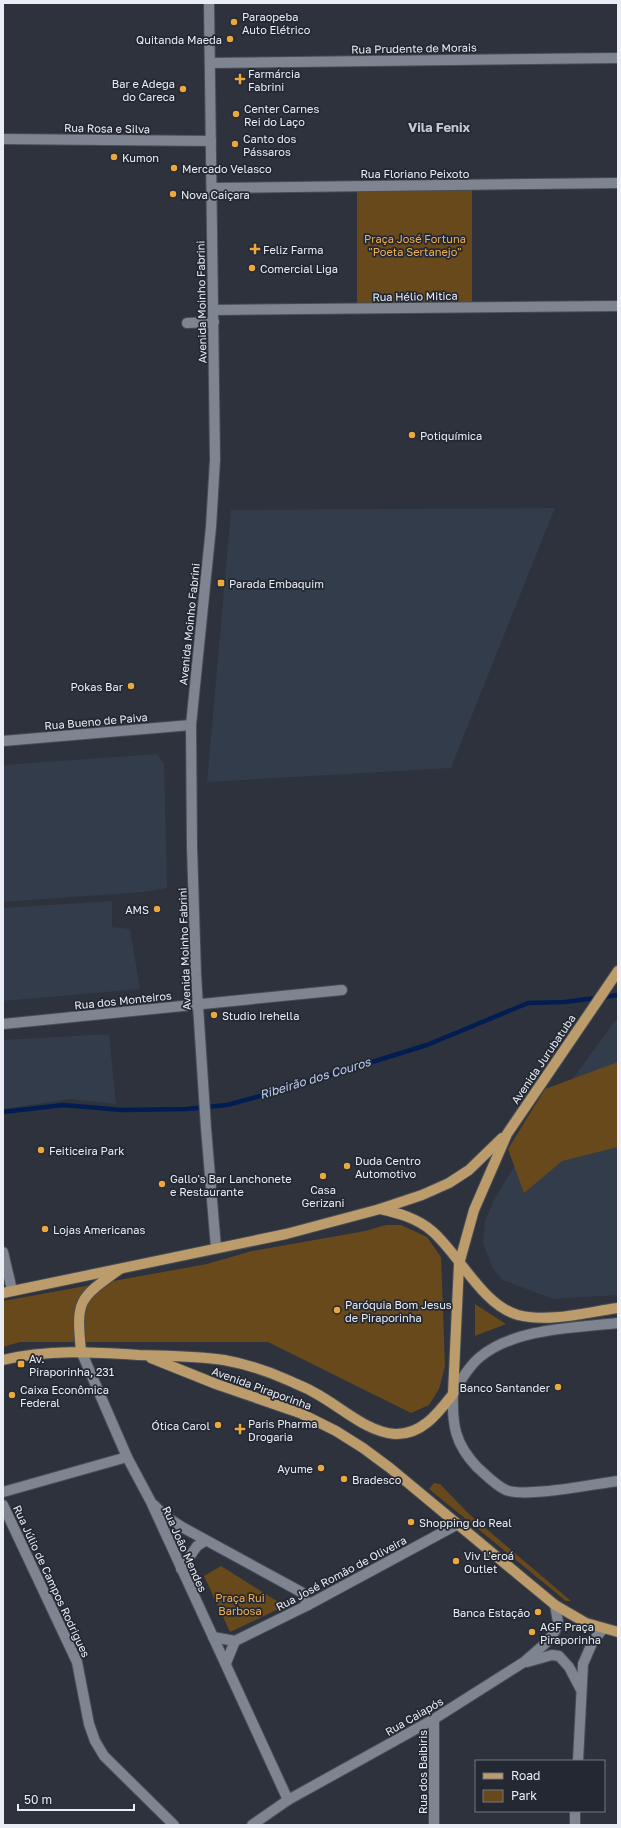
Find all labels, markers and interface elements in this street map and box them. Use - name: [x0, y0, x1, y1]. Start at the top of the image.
- place label: Paraopeba Auto Elétrico: [242, 10, 311, 36]
- marker: Paraopeba Auto Elétrico: [229, 17, 239, 27]
- place label: Quitanda Maeda: [136, 33, 222, 46]
- marker: Quitanda Maeda: [225, 34, 235, 44]
- street label: Rua Prudente de Morais: [351, 40, 477, 56]
- place label: Farmárcia Fabrini: [248, 67, 300, 93]
- marker: Farmárcia Fabrini: [235, 74, 245, 84]
- place label: Bar e Adega do Careca: [112, 77, 175, 103]
- marker: Bar e Adega do Careca: [178, 84, 188, 94]
- place label: Center Carnes Rei do Laço: [244, 102, 319, 128]
- marker: Center Carnes Rei do Laço: [231, 109, 241, 119]
- district label: Vila Fenix: [408, 119, 471, 135]
- street label: Rua Rosa e Silva: [64, 121, 150, 135]
- place label: Canto dos Pássaros: [243, 132, 296, 158]
- marker: Canto dos Pássaros: [230, 139, 240, 149]
- place label: Kumon: [122, 151, 159, 164]
- marker: Kumon: [109, 152, 119, 162]
- place label: Mercado Velasco: [182, 162, 272, 175]
- marker: Mercado Velasco: [169, 163, 179, 173]
- street label: Rua Floriano Peixoto: [361, 167, 470, 180]
- place label: Nova Caiçara: [181, 188, 250, 201]
- marker: Nova Caiçara: [168, 189, 178, 199]
- park label: Praça José Fortuna "Poeta Sertanejo": [364, 232, 466, 258]
- street label: Avenida Moinho Fabrini: [193, 241, 209, 363]
- place label: Feliz Farma: [263, 243, 323, 256]
- marker: Feliz Farma: [250, 244, 260, 254]
- place label: Comercial Liga: [260, 262, 338, 275]
- marker: Comercial Liga: [247, 263, 257, 273]
- street label: Rua Hélio Mitica: [372, 289, 458, 303]
- place label: Potiquímica: [420, 429, 482, 442]
- marker: Potiquímica: [407, 430, 417, 440]
- street label: Avenida Moinho Fabrini: [176, 562, 202, 686]
- place label: Parada Embaquim: [229, 577, 324, 590]
- marker: Parada Embaquim: [216, 578, 226, 588]
- place label: Pokas Bar: [71, 680, 124, 693]
- marker: Pokas Bar: [126, 681, 136, 691]
- street label: Rua Bueno de Paiva: [44, 710, 148, 732]
- street label: Avenida Moinho Fabrini: [175, 887, 193, 1011]
- place label: AMS: [125, 903, 149, 916]
- marker: AMS: [152, 904, 162, 914]
- street label: Rua dos Monteiros: [74, 988, 173, 1012]
- place label: Studio Irehella: [222, 1009, 299, 1022]
- marker: Studio Irehella: [209, 1010, 219, 1020]
- street label: Avenida Jurubatuba: [508, 1012, 578, 1106]
- water label: Ribeirão dos Couros: [258, 1054, 373, 1102]
- place label: Feiticeira Park: [49, 1144, 124, 1157]
- marker: Feiticeira Park: [36, 1145, 46, 1155]
- place label: Duda Centro Automotivo: [355, 1154, 421, 1180]
- marker: Duda Centro Automotivo: [342, 1161, 352, 1171]
- marker: Casa Gerizani: [318, 1171, 328, 1181]
- place label: Gallo's Bar Lanchonete e Restaurante: [170, 1172, 292, 1198]
- marker: Gallo's Bar Lanchonete e Restaurante: [157, 1179, 167, 1189]
- place label: Casa Gerizani: [302, 1183, 345, 1209]
- place label: Lojas Americanas: [53, 1223, 145, 1236]
- marker: Lojas Americanas: [40, 1224, 50, 1234]
- place label: Paróquia Bom Jesus de Piraporinha: [345, 1298, 452, 1324]
- marker: Paróquia Bom Jesus de Piraporinha: [332, 1305, 342, 1315]
- place label: Av. Piraporinha, 231: [29, 1352, 114, 1378]
- marker: Av. Piraporinha, 231: [16, 1359, 26, 1369]
- street label: Avenida Piraporinha: [210, 1364, 314, 1412]
- place label: Banco Santander: [460, 1381, 551, 1394]
- marker: Banco Santander: [553, 1382, 563, 1392]
- place label: Caixa Econômica Federal: [20, 1383, 109, 1409]
- marker: Caixa Econômica Federal: [7, 1390, 17, 1400]
- place label: Paris Pharma Drogaria: [248, 1417, 318, 1443]
- place label: Ótica Carol: [152, 1419, 210, 1432]
- marker: Ótica Carol: [213, 1420, 223, 1430]
- marker: Paris Pharma Drogaria: [235, 1424, 245, 1434]
- place label: Ayume: [277, 1462, 313, 1475]
- marker: Ayume: [316, 1463, 326, 1473]
- place label: Bradesco: [352, 1473, 402, 1486]
- marker: Bradesco: [339, 1474, 349, 1484]
- street label: Rua Júlio de Campos Rodrigues: [11, 1503, 93, 1659]
- street label: Rua João Mendes: [160, 1504, 210, 1594]
- place label: Shopping do Real: [419, 1516, 512, 1529]
- marker: Shopping do Real: [406, 1517, 416, 1527]
- street label: Rua José Romão de Oliveira: [274, 1533, 408, 1613]
- place label: Viv L'eroá Outlet: [464, 1549, 514, 1575]
- marker: Viv L'eroá Outlet: [451, 1556, 461, 1566]
- park label: Praça Rui Barbosa: [215, 1591, 265, 1617]
- place label: Banca Estação: [453, 1606, 530, 1619]
- marker: Banca Estação: [533, 1607, 543, 1617]
- place label: AGF Praça Piraporinha: [540, 1620, 601, 1646]
- marker: AGF Praça Piraporinha: [527, 1627, 537, 1637]
- street label: Rua Caiapós: [383, 1694, 446, 1738]
- street label: Rua dos Baibiris: [416, 1730, 429, 1814]
- legend: [475, 1760, 605, 1812]
- text: Road: [511, 1768, 540, 1783]
- scale bar: [18, 1786, 134, 1812]
- text: Park: [511, 1788, 537, 1803]
- text: 50 m: [24, 1792, 52, 1807]

